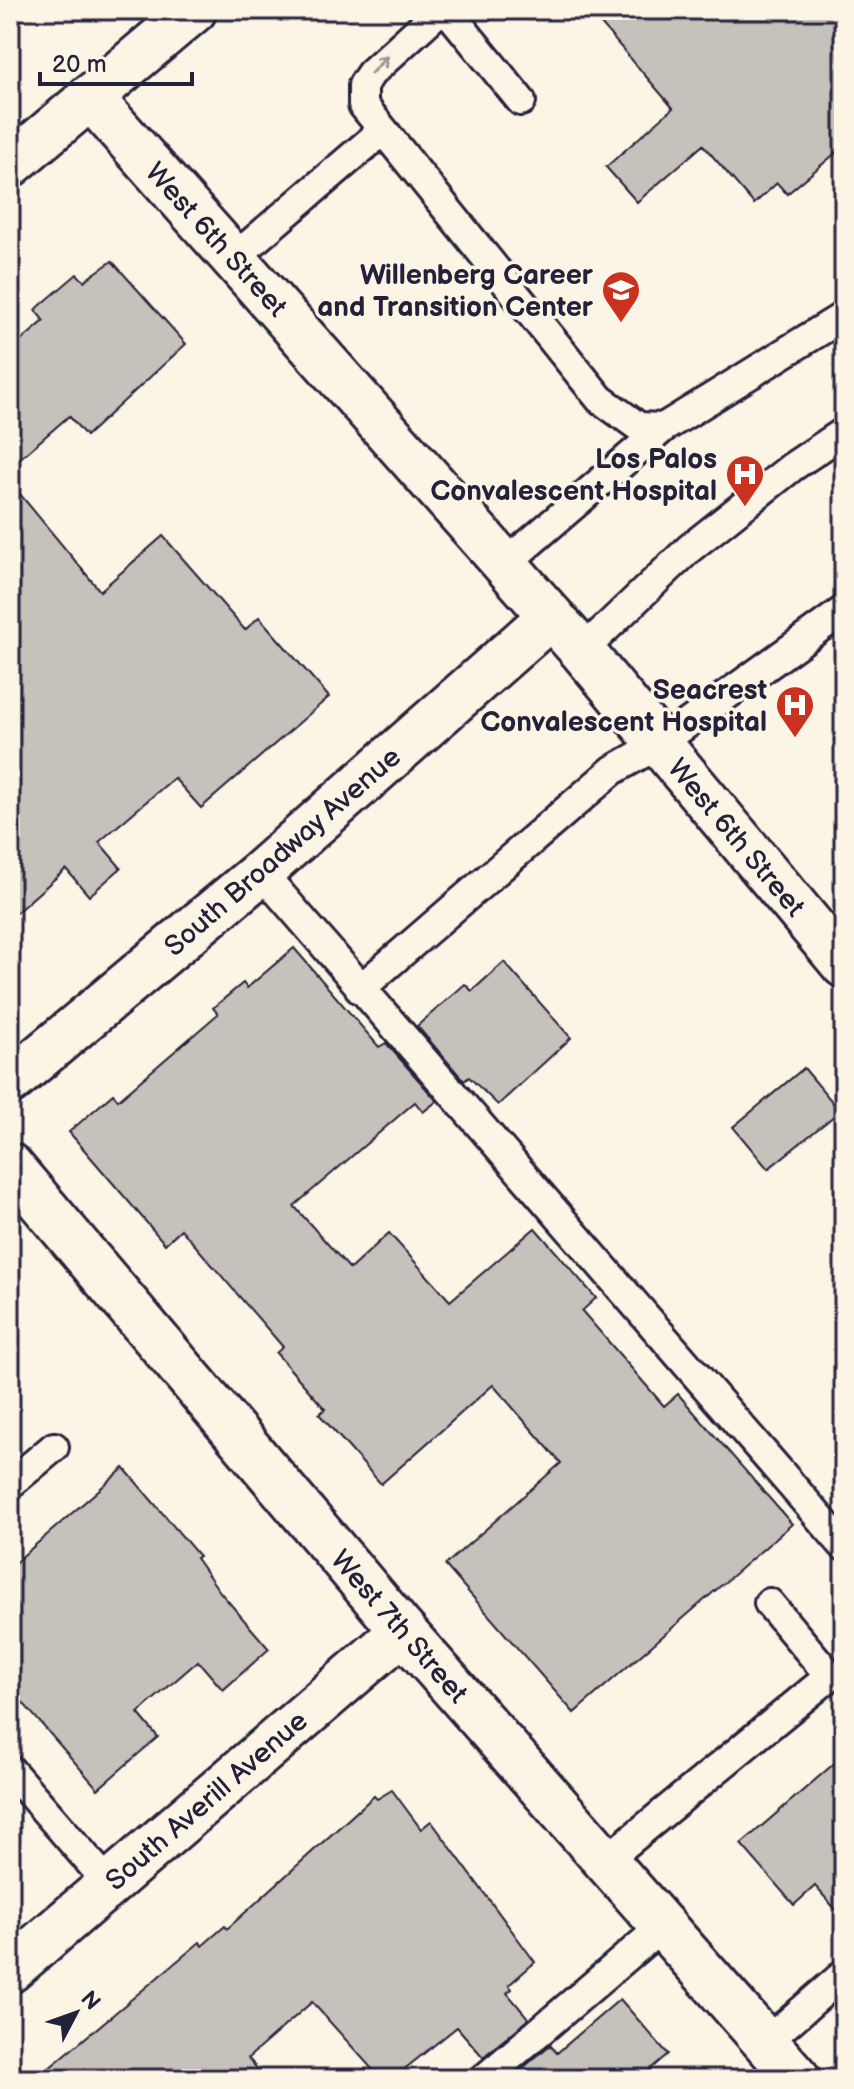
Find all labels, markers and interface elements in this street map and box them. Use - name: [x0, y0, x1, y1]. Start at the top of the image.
- scale bar: [40, 36, 192, 86]
- text: 20 m: [52, 50, 107, 79]
- one-way arrow: [369, 55, 388, 75]
- street label: West 6th Street: [138, 156, 294, 324]
- place label: Willenberg Career and Transition Center: [317, 259, 594, 324]
- school or university icon: Willenberg Career and Transition Center: [600, 269, 642, 324]
- place label: Los Palos Convalescent Hospital: [430, 443, 717, 508]
- hospital icon: Los Palos Convalescent Hospital: [724, 453, 766, 508]
- place label: Seacrest Convalescent Hospital: [480, 674, 767, 739]
- hospital icon: Seacrest Convalescent Hospital: [774, 684, 816, 739]
- street label: South Broadway Avenue: [158, 741, 408, 964]
- street label: West 6th Street: [660, 752, 812, 924]
- street label: West 7th Street: [324, 1544, 474, 1710]
- street label: South Averill Avenue: [99, 1705, 315, 1898]
- north arrow: [36, 1973, 116, 2053]
- text: N: [74, 1986, 106, 2016]

